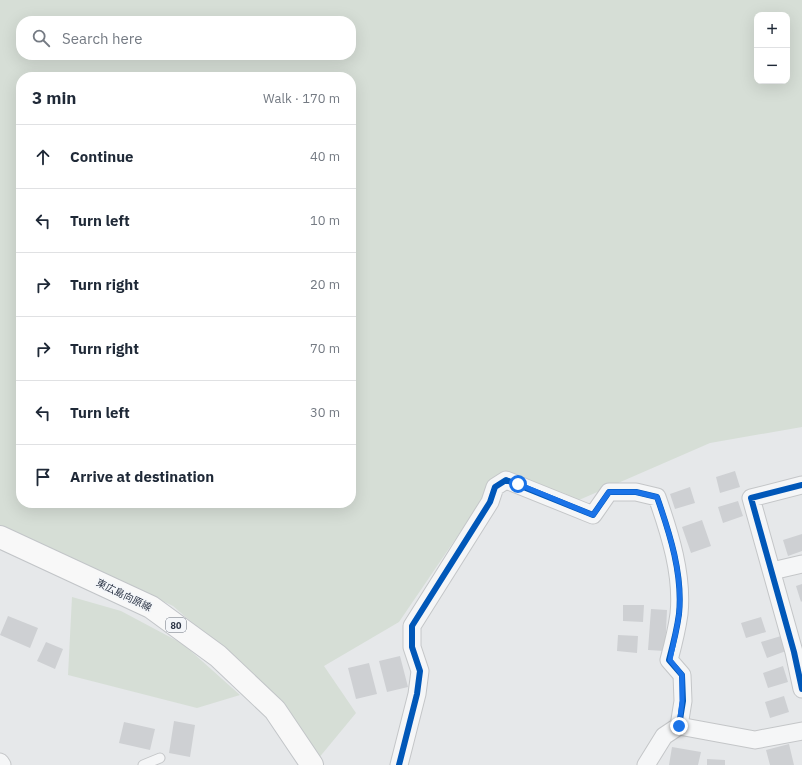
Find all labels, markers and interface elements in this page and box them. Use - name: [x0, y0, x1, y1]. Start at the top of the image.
- map controls: [754, 12, 790, 84]
- button: +: [754, 12, 790, 48]
- search box: [16, 16, 356, 60]
- icon: search: [30, 27, 52, 49]
- text: Search here: [62, 29, 142, 48]
- button: −: [754, 48, 790, 84]
- text: 3 min: [32, 87, 76, 109]
- text: Walk · 170 m: [263, 90, 340, 107]
- icon: ahead: [32, 146, 54, 168]
- text: Continue: [70, 147, 134, 166]
- text: 40 m: [310, 148, 340, 165]
- icon: left: [32, 210, 54, 232]
- text: Turn left: [70, 211, 130, 230]
- text: 10 m: [310, 212, 340, 229]
- icon: right: [32, 274, 54, 296]
- text: Turn right: [70, 275, 139, 294]
- text: 20 m: [310, 276, 340, 293]
- icon: right: [32, 338, 54, 360]
- text: Turn right: [70, 339, 139, 358]
- text: 70 m: [310, 340, 340, 357]
- icon: left: [32, 402, 54, 424]
- text: Turn left: [70, 403, 130, 422]
- text: 30 m: [310, 404, 340, 421]
- icon: arrive: [32, 466, 54, 488]
- text: Arrive at destination: [70, 467, 214, 486]
- route start: [509, 475, 527, 493]
- street label: 東広島向原線: [94, 576, 154, 614]
- road number: 80: [166, 618, 186, 632]
- route end: [670, 717, 688, 735]

